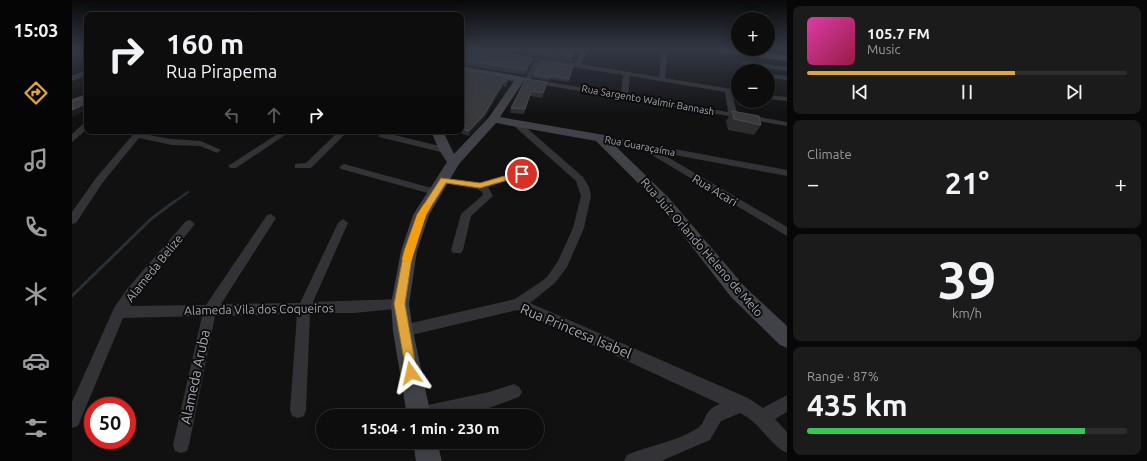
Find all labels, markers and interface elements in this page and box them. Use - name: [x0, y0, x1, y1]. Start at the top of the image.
- map controls: [731, 12, 775, 108]
- button: +: [731, 12, 775, 56]
- text: 15:03: [13, 20, 59, 40]
- text: 105.7 FM: [867, 25, 930, 42]
- icon: right: [100, 28, 152, 80]
- text: 160 m: [166, 28, 244, 59]
- text: Music: [867, 42, 901, 56]
- text: Rua Pirapema: [166, 61, 277, 81]
- button: −: [731, 64, 775, 108]
- icon: directions: [22, 79, 50, 107]
- icon: previous: [849, 81, 871, 103]
- icon: pause: [956, 81, 978, 103]
- icon: next: [1063, 81, 1085, 103]
- street label: Rua Sargento Walmir Bannash: [581, 83, 715, 117]
- icon: left: [221, 104, 243, 126]
- icon: ahead: [263, 104, 285, 126]
- icon: right: [305, 104, 327, 126]
- street label: Rua Guaraçaíma: [604, 134, 676, 158]
- icon: music: [22, 146, 50, 174]
- text: Climate: [807, 147, 852, 161]
- pin: [505, 157, 539, 191]
- icon: arrive: [511, 163, 533, 185]
- text: 21°: [945, 166, 989, 200]
- street label: Rua Acari: [690, 171, 740, 209]
- text: −: [807, 171, 819, 196]
- text: +: [1115, 171, 1127, 196]
- street label: Rua Juiz Orlando Heleno de Melo: [638, 175, 766, 319]
- icon: phone: [22, 213, 50, 241]
- street label: Alameda Belize: [123, 232, 185, 304]
- text: 39: [938, 251, 996, 309]
- icon: climate: [22, 280, 50, 308]
- street label: Rua Princesa Isabel: [518, 300, 634, 362]
- street label: Alameda Vila dos Coqueiros: [184, 301, 334, 317]
- text: km/h: [952, 306, 982, 320]
- street label: Alameda Aruba: [177, 328, 213, 426]
- icon: car: [22, 347, 50, 375]
- position arrow: [390, 352, 432, 394]
- text: Range · 87%: [807, 369, 879, 383]
- text: 435 km: [807, 388, 908, 422]
- speed limit sign: 50: [84, 397, 136, 449]
- icon: filters: [22, 414, 50, 442]
- text: 15:04 · 1 min · 230 m: [361, 420, 499, 437]

